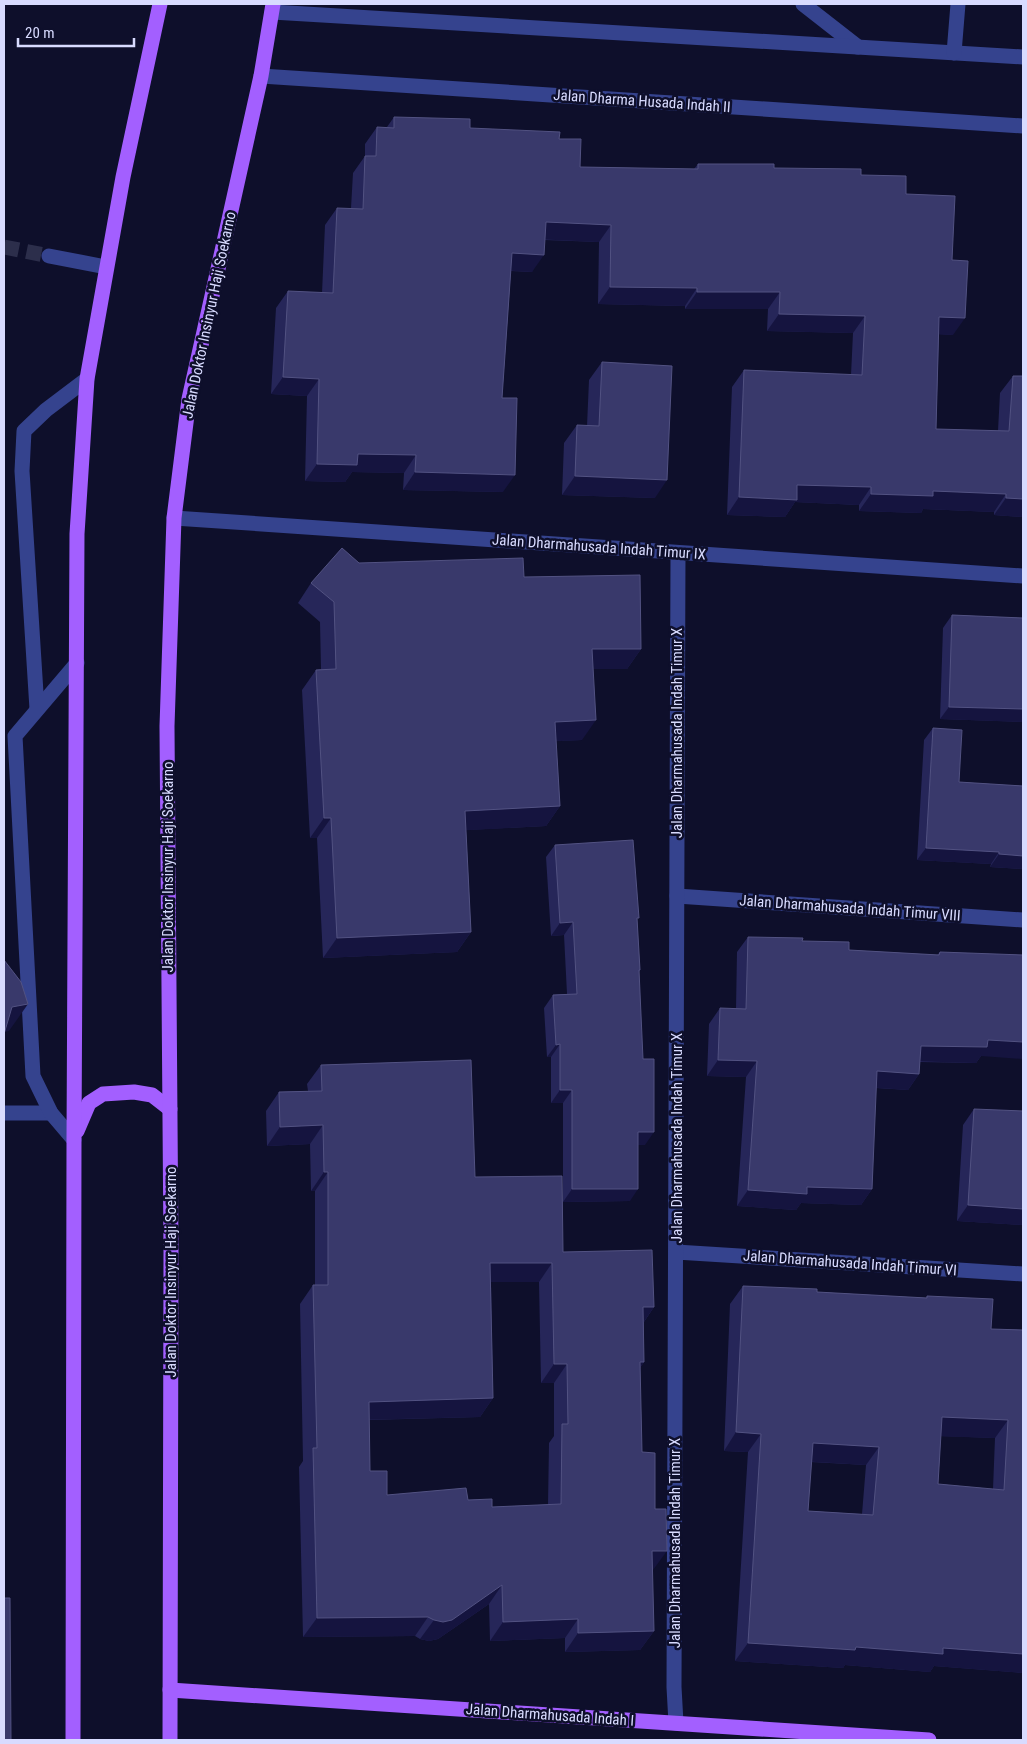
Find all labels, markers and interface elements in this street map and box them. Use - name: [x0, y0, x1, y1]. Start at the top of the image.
- scale bar: [18, 15, 134, 47]
- text: 20 m: [25, 24, 55, 42]
- street label: Jalan Dharma Husada Indah II: [553, 86, 731, 116]
- street label: Jalan Doktor Insinyur Haji Soekarno: [178, 210, 240, 420]
- street label: Jalan Dharmahusada Indah Timur IX: [491, 531, 707, 563]
- street label: Jalan Dharmahusada Indah Timur X: [668, 628, 686, 838]
- street label: Jalan Doktor Insinyur Haji Soekarno: [159, 762, 177, 972]
- street label: Jalan Dharmahusada Indah Timur VIII: [739, 891, 961, 925]
- street label: Jalan Dharmahusada Indah Timur X: [668, 1033, 686, 1243]
- street label: Jalan Doktor Insinyur Haji Soekarno: [162, 1167, 180, 1377]
- street label: Jalan Dharmahusada Indah Timur VI: [742, 1247, 958, 1279]
- street label: Jalan Dharmahusada Indah Timur X: [666, 1438, 684, 1648]
- street label: Jalan Dharmahusada Indah I: [465, 1700, 635, 1730]

